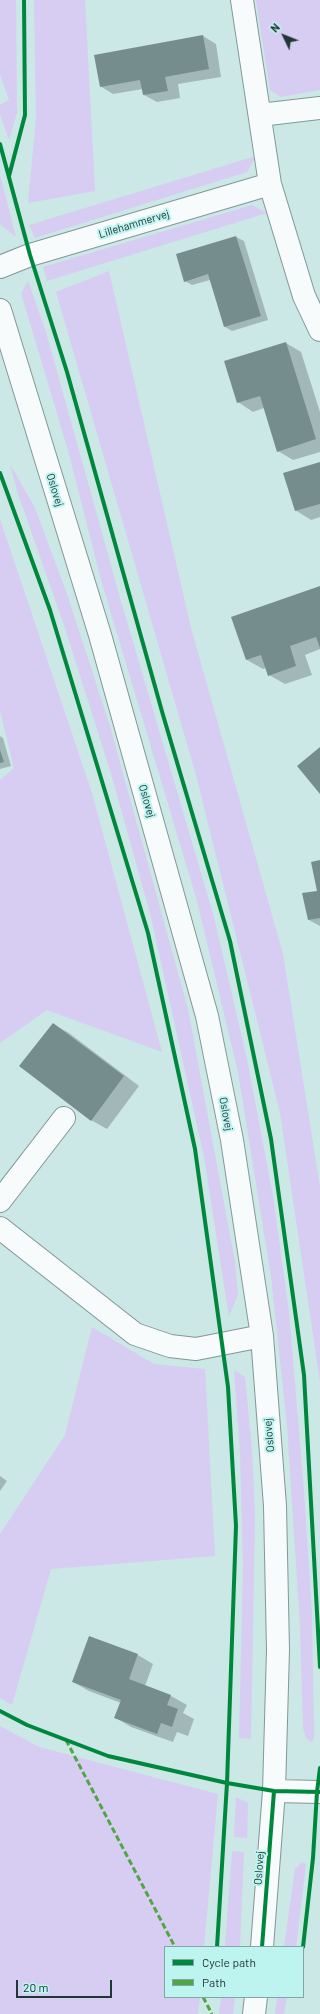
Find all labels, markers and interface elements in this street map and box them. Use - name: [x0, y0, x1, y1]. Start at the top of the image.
- north arrow: [264, 16, 304, 56]
- text: N: [268, 20, 282, 35]
- street label: Lillehammervej: [97, 207, 171, 241]
- street label: Oslovej: [44, 472, 66, 508]
- street label: Oslovej: [136, 783, 158, 819]
- street label: Oslovej: [216, 1096, 236, 1132]
- street label: Oslovej: [261, 1417, 277, 1453]
- street label: Oslovej: [251, 1851, 267, 1885]
- legend: [164, 1946, 304, 1998]
- text: Cycle path: [202, 1955, 256, 1969]
- scale bar: [18, 1972, 114, 1998]
- text: Path: [202, 1975, 226, 1989]
- text: 20 m: [23, 1980, 49, 1994]

